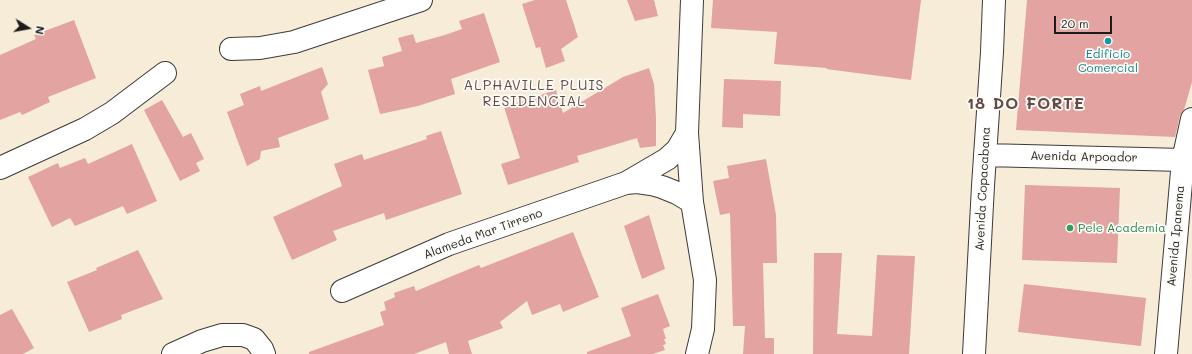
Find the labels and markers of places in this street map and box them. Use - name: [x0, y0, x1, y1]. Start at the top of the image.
- marker: Edificio Comercial: [1103, 36, 1113, 46]
- place label: Edificio Comercial: [1078, 47, 1138, 75]
- place label: Pele Academia: [1078, 221, 1166, 235]
- marker: Pele Academia: [1065, 223, 1075, 233]

